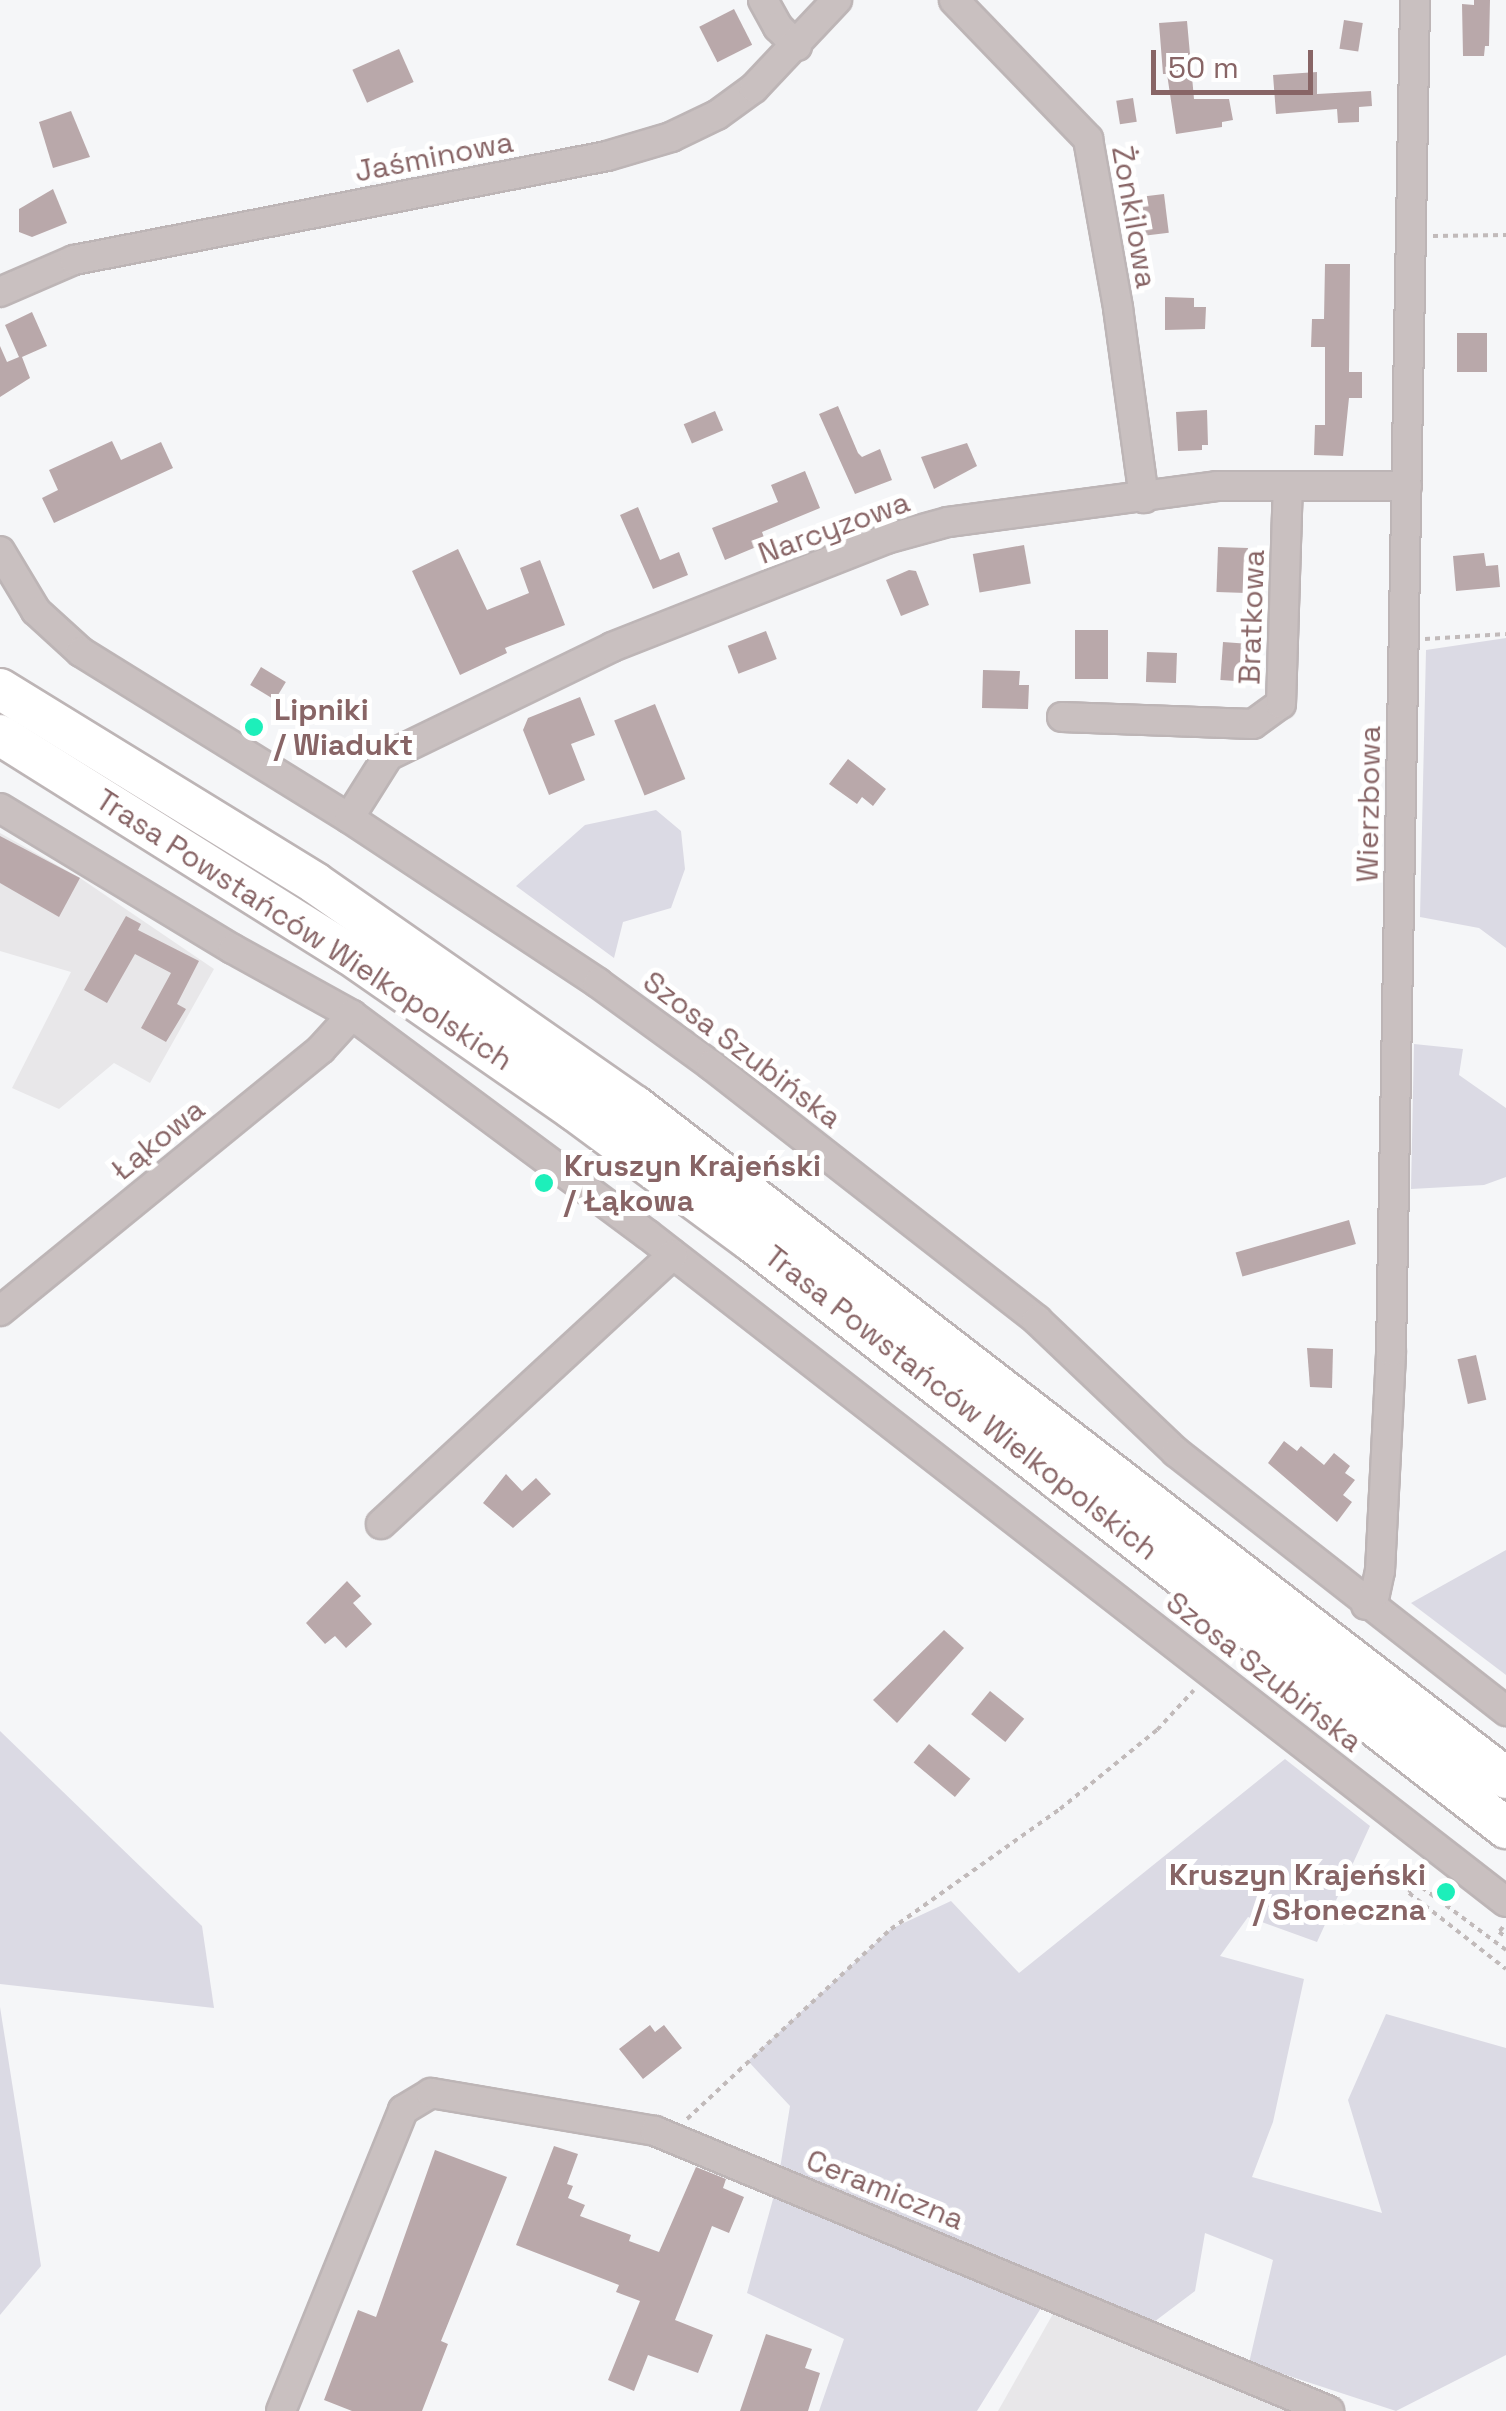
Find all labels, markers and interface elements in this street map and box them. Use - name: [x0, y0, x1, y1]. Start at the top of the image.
- scale bar: [1156, 30, 1318, 92]
- text: 50 m: [1168, 48, 1239, 87]
- street label: Jaśminowa: [352, 124, 516, 190]
- street label: Żonkilowa: [1104, 143, 1164, 291]
- street label: Narcyzowa: [753, 484, 915, 572]
- street label: Bratkowa: [1232, 549, 1272, 685]
- place label: Lipniki / Wiadukt: [274, 692, 413, 762]
- marker: Lipniki / Wiadukt: [243, 716, 265, 738]
- street label: Wierzbowa: [1350, 725, 1388, 883]
- street label: Trasa Powstańców Wielkopolskich: [89, 782, 519, 1078]
- street label: Szosa Szubińska: [636, 964, 848, 1136]
- street label: Łąkowa: [104, 1091, 212, 1189]
- place label: Kruszyn Krajeński / Łąkowa: [564, 1148, 821, 1218]
- marker: Kruszyn Krajeński / Łąkowa: [533, 1172, 555, 1194]
- street label: Trasa Powstańców Wielkopolskich: [757, 1238, 1165, 1568]
- street label: Szosa Szubińska: [1159, 1584, 1369, 1760]
- place label: Kruszyn Krajeński / Słoneczna: [1169, 1857, 1426, 1928]
- marker: Kruszyn Krajeński / Słoneczna: [1435, 1881, 1457, 1903]
- street label: Ceramiczna: [801, 2142, 969, 2238]

